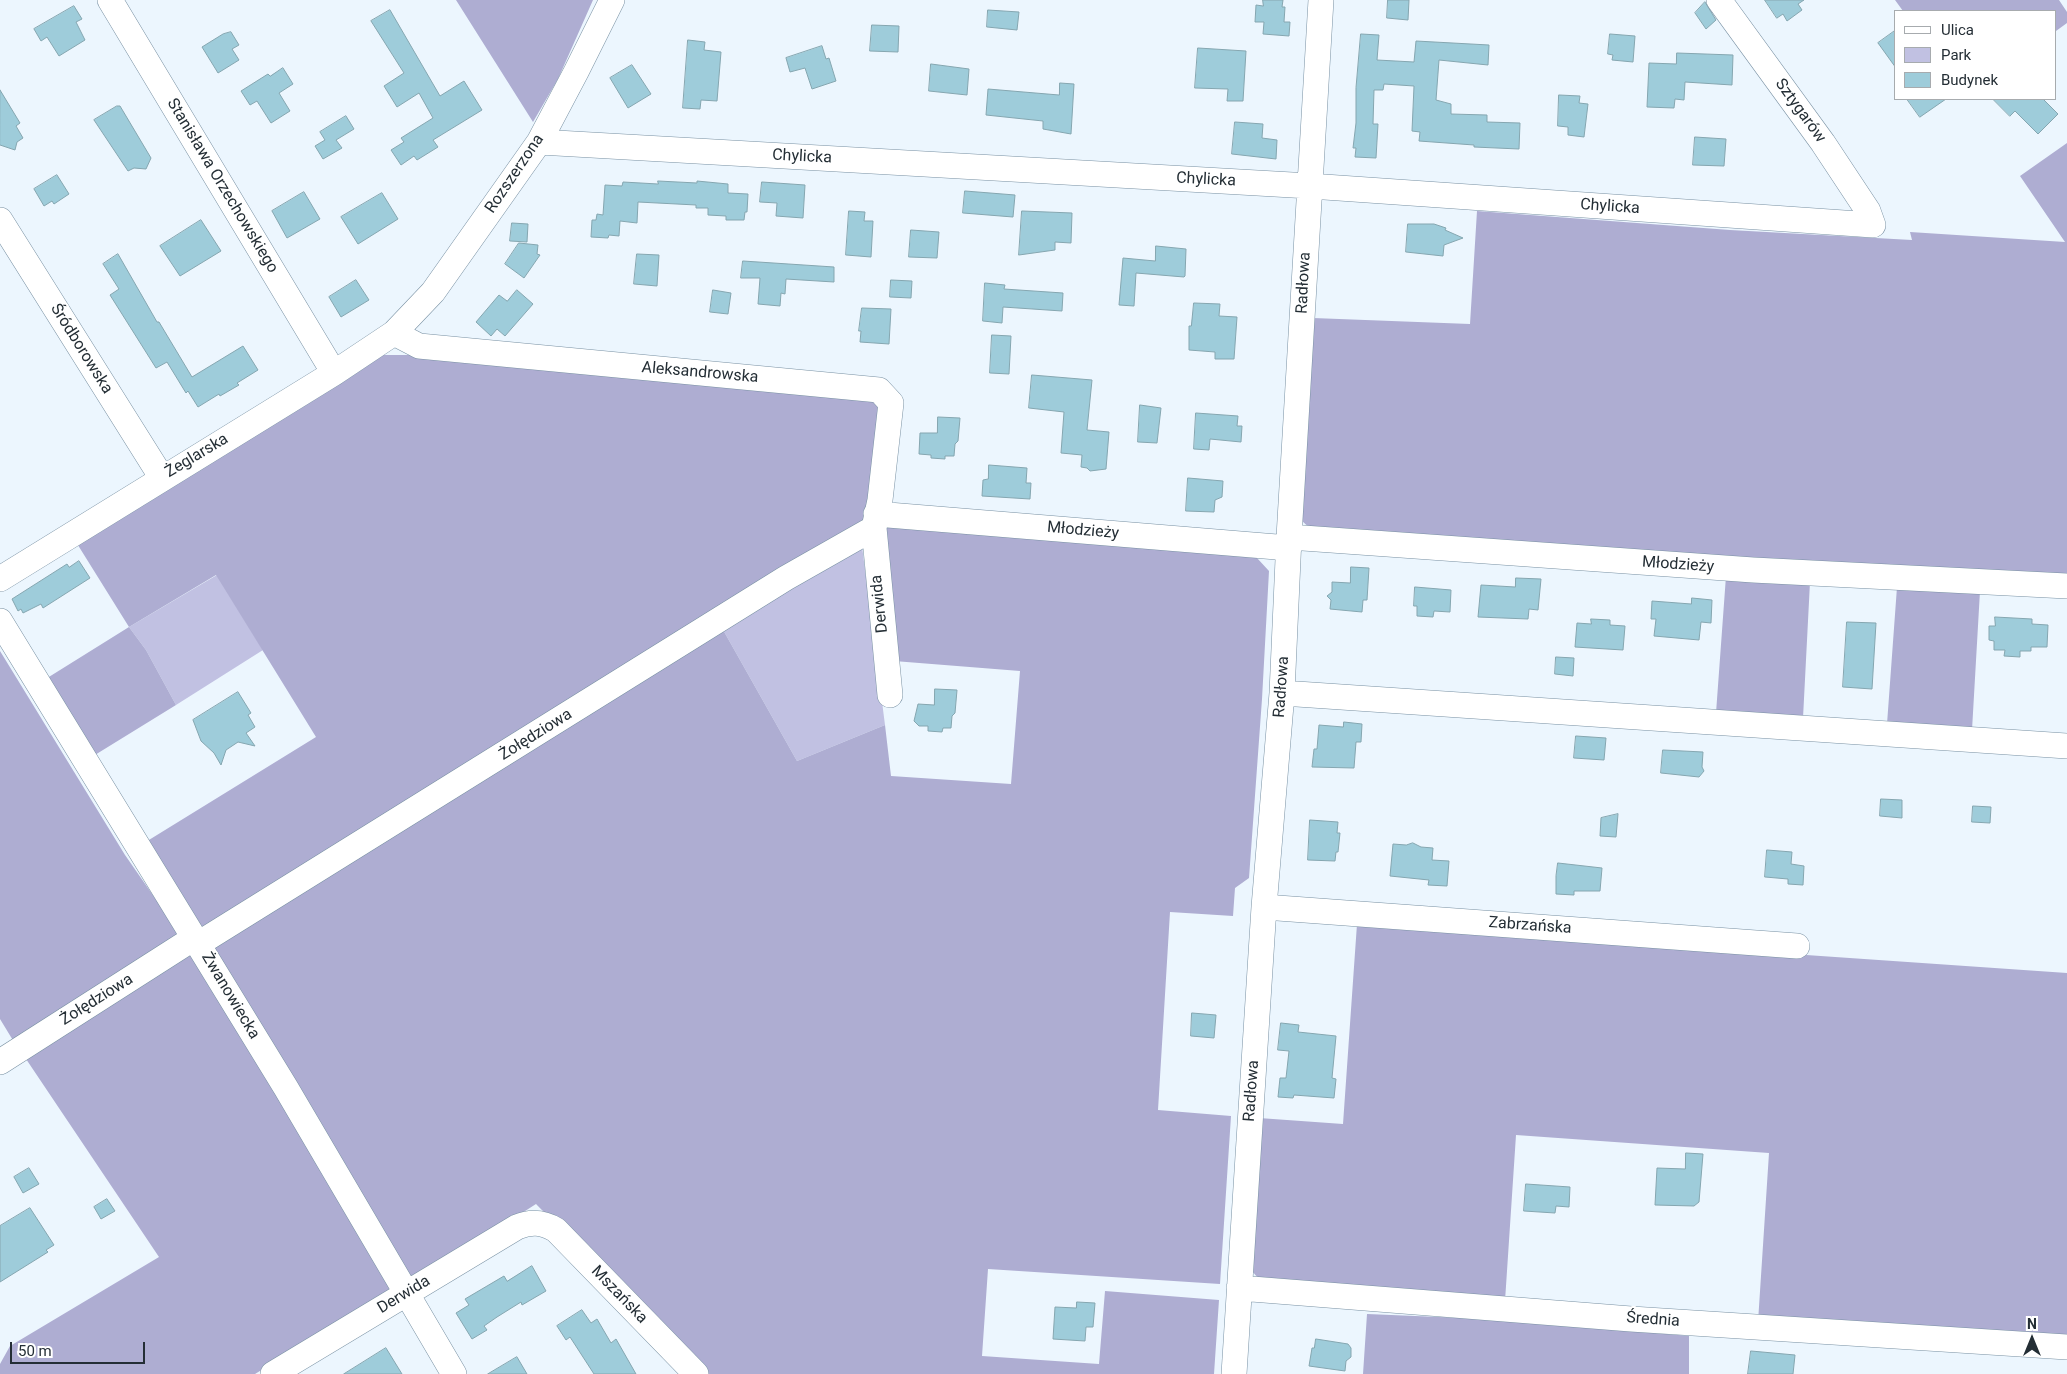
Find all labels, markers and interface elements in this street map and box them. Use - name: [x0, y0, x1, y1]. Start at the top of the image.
- legend: [1894, 10, 2057, 100]
- text: Ulica: [1941, 21, 1974, 39]
- text: Park: [1941, 46, 1971, 64]
- text: Budynek: [1941, 71, 1998, 89]
- street label: Sztygarów: [1770, 75, 1830, 147]
- street label: Stanisława Orzechowskiego: [162, 95, 282, 277]
- street label: Rozszerzona: [482, 131, 548, 217]
- street label: Chylicka: [772, 146, 832, 168]
- street label: Chylicka: [1176, 169, 1236, 191]
- street label: Chylicka: [1580, 195, 1640, 219]
- street label: Radłowa: [1293, 252, 1315, 314]
- street label: Śródborowska: [46, 300, 116, 398]
- street label: Aleksandrowska: [641, 358, 759, 388]
- street label: Żeglarska: [162, 430, 232, 482]
- street label: Młodzieży: [1046, 518, 1120, 544]
- street label: Młodzieży: [1641, 553, 1715, 577]
- street label: Derwida: [867, 574, 893, 634]
- street label: Radłowa: [1270, 656, 1294, 718]
- street label: Żołędziowa: [496, 705, 576, 765]
- street label: Zabrzańska: [1488, 914, 1572, 938]
- street label: Żwanowiecka: [197, 949, 263, 1043]
- street label: Żołędziowa: [57, 970, 137, 1030]
- street label: Radłowa: [1240, 1060, 1264, 1122]
- street label: Mszańska: [587, 1262, 651, 1328]
- street label: Derwida: [374, 1272, 434, 1318]
- street label: Średnia: [1626, 1309, 1680, 1331]
- north arrow: [2007, 1314, 2057, 1364]
- text: N: [2027, 1316, 2037, 1332]
- scale bar: [12, 1332, 148, 1364]
- text: 50 m: [18, 1342, 52, 1360]

